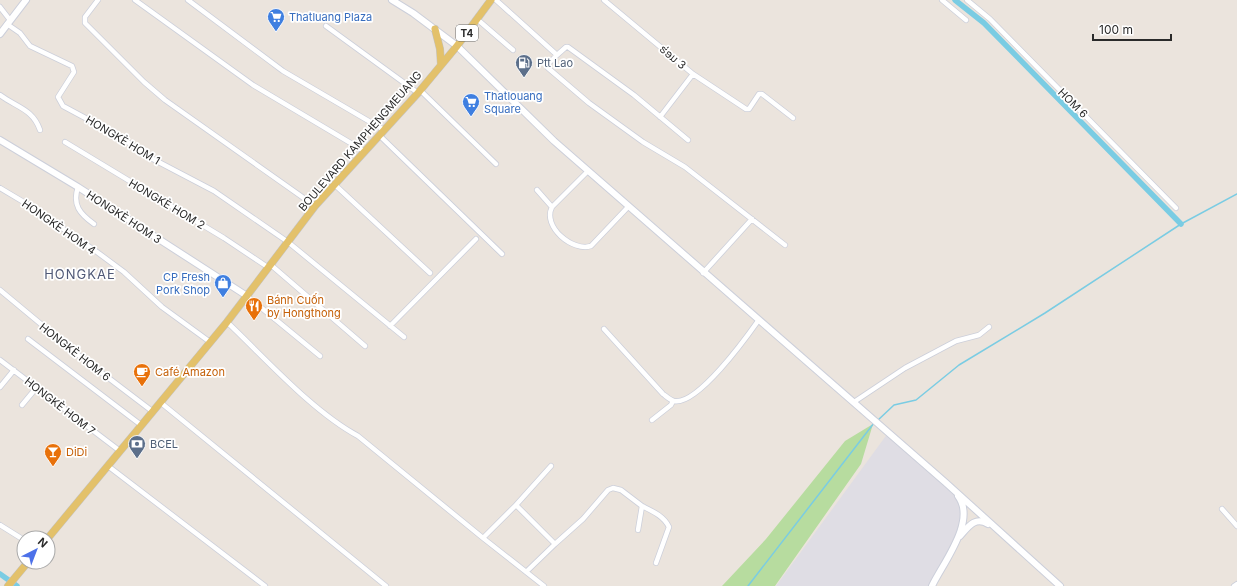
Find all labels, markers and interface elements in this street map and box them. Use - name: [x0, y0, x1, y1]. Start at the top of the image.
- supermarket icon: Thatluang Plaza: [266, 7, 286, 32]
- place label: Thatluang Plaza: [289, 10, 372, 24]
- scale bar: [1093, 16, 1171, 42]
- text: 100 m: [1099, 22, 1133, 37]
- road number: T4: [456, 25, 478, 41]
- street label: ຮ່ອມ 3: [657, 42, 689, 72]
- fuel station icon: Ptt Lao: [514, 53, 534, 78]
- place label: Ptt Lao: [537, 56, 573, 70]
- street label: BOULEVARD KAMPHENGMEUANG: [295, 68, 425, 214]
- street label: HOM 6: [1055, 85, 1091, 121]
- place label: Thatlouang Square: [484, 89, 543, 116]
- supermarket icon: Thatlouang Square: [461, 92, 481, 117]
- street label: HONGKÈ HOM 1: [83, 112, 163, 168]
- street label: HONGKÈ HOM 2: [126, 176, 208, 232]
- street label: HONGKÈ HOM 3: [84, 188, 164, 247]
- street label: HONGKÈ HOM 4: [19, 196, 99, 258]
- district label: HONGKAE: [44, 266, 116, 282]
- place label: CP Fresh Pork Shop: [156, 270, 210, 297]
- shop icon: CP Fresh Pork Shop: [213, 273, 233, 298]
- place label: Bánh Cuốn by Hongthong: [267, 293, 341, 320]
- restaurant icon: Bánh Cuốn by Hongthong: [244, 296, 264, 321]
- street label: HONGKÈ HOM 6: [37, 320, 114, 384]
- cafe icon: Café Amazon: [132, 362, 152, 387]
- place label: Café Amazon: [155, 365, 225, 379]
- street label: HONGKÈ HOM 7: [22, 374, 98, 438]
- bank icon: BCEL: [127, 434, 147, 459]
- place label: BCEL: [150, 437, 178, 451]
- bar icon: DiDi: [43, 442, 63, 467]
- place label: DiDi: [66, 445, 87, 459]
- north arrow: [16, 530, 56, 570]
- text: N: [35, 535, 50, 551]

